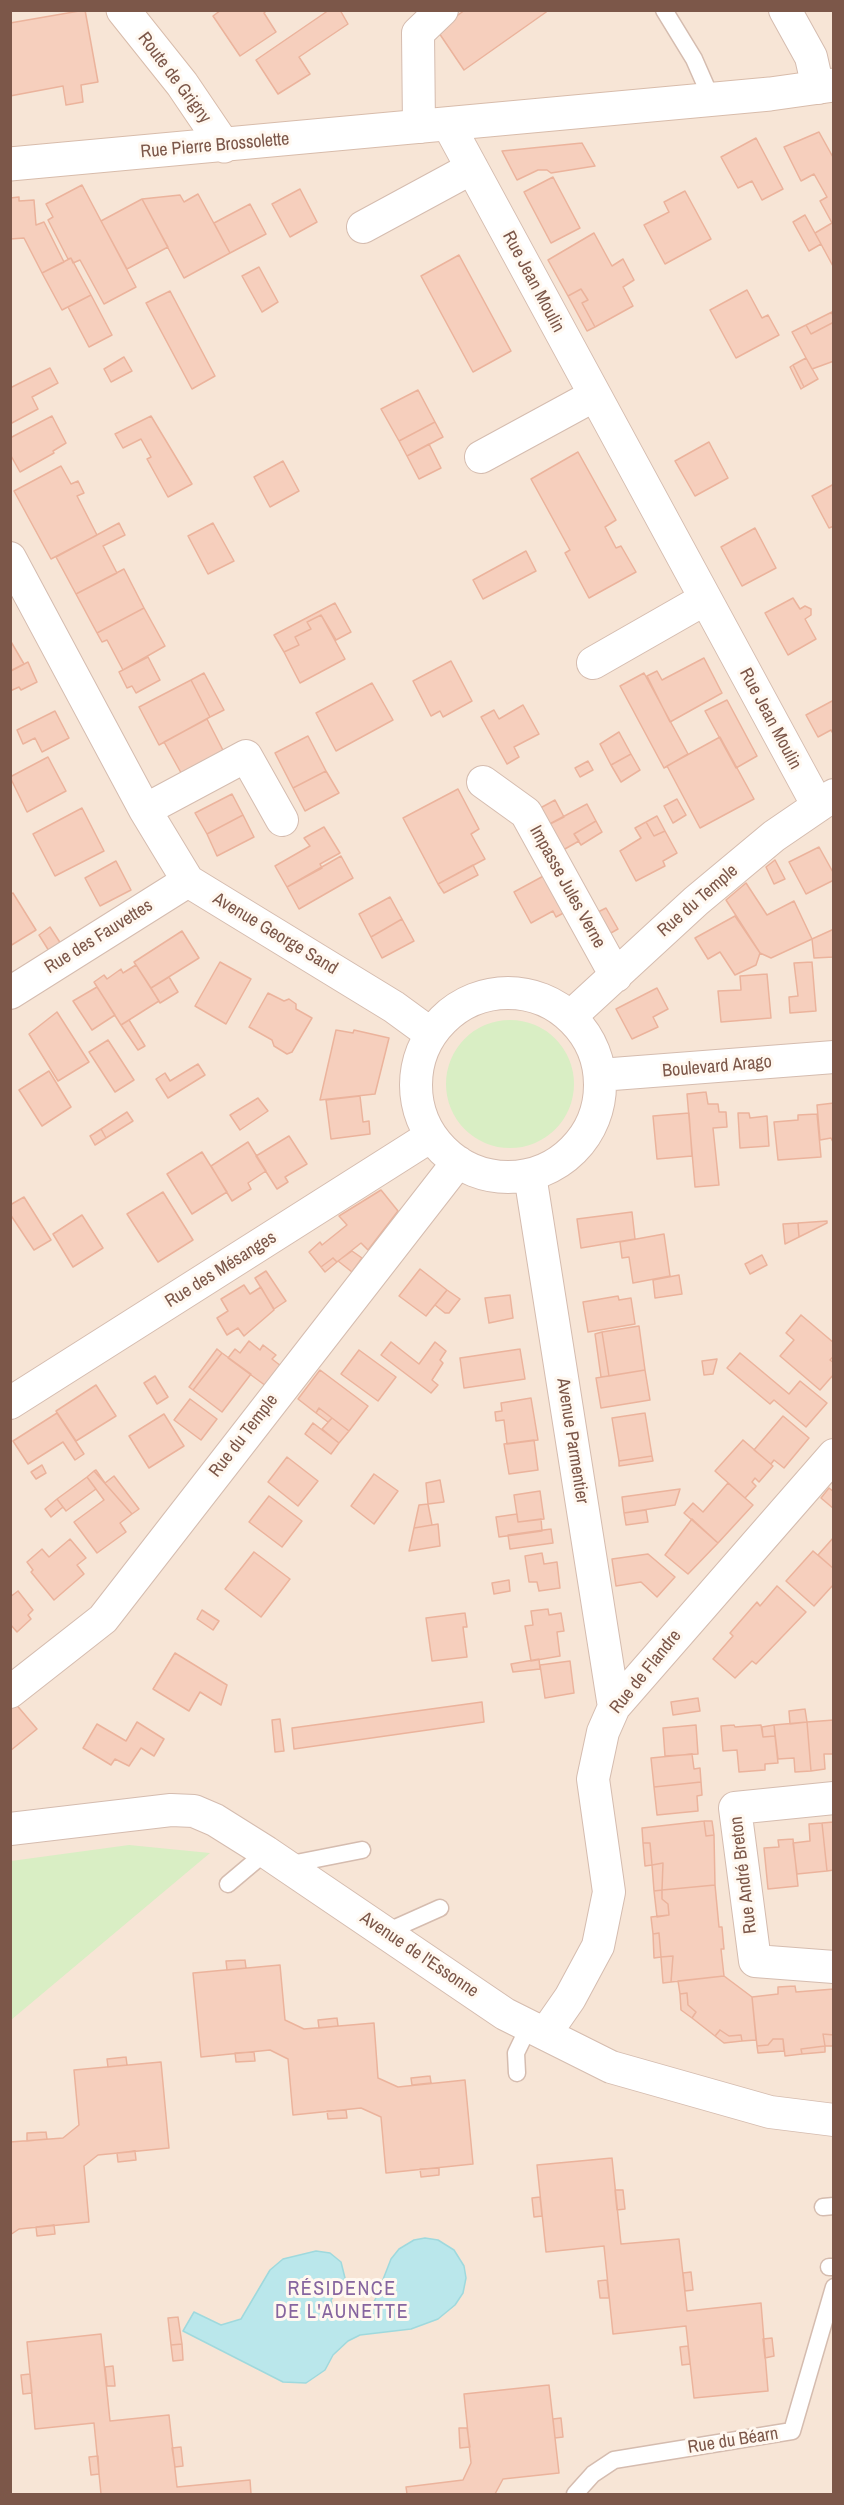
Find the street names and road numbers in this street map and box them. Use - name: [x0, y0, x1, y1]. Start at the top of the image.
- street label: Route de Grigny: [133, 28, 215, 128]
- street label: Rue Pierre Brossolette: [140, 129, 290, 163]
- street label: Rue Jean Moulin: [497, 228, 569, 336]
- street label: Rue Jean Moulin: [734, 665, 806, 773]
- street label: Impasse Jules Verne: [524, 822, 610, 952]
- street label: Rue du Temple: [653, 860, 743, 942]
- street label: Avenue George Sand: [209, 888, 341, 980]
- street label: Rue des Fauvettes: [41, 895, 157, 979]
- street label: Boulevard Arago: [661, 1051, 773, 1083]
- street label: Rue des Mésanges: [161, 1227, 281, 1313]
- street label: Avenue Parmentier: [551, 1377, 593, 1505]
- street label: Rue du Temple: [205, 1390, 283, 1482]
- street label: Rue de Flandre: [606, 1626, 686, 1718]
- street label: Rue André Breton: [726, 1815, 762, 1935]
- street label: Avenue de l'Essonne: [356, 1907, 482, 2003]
- street label: Rue du Béarn: [686, 2423, 780, 2459]

